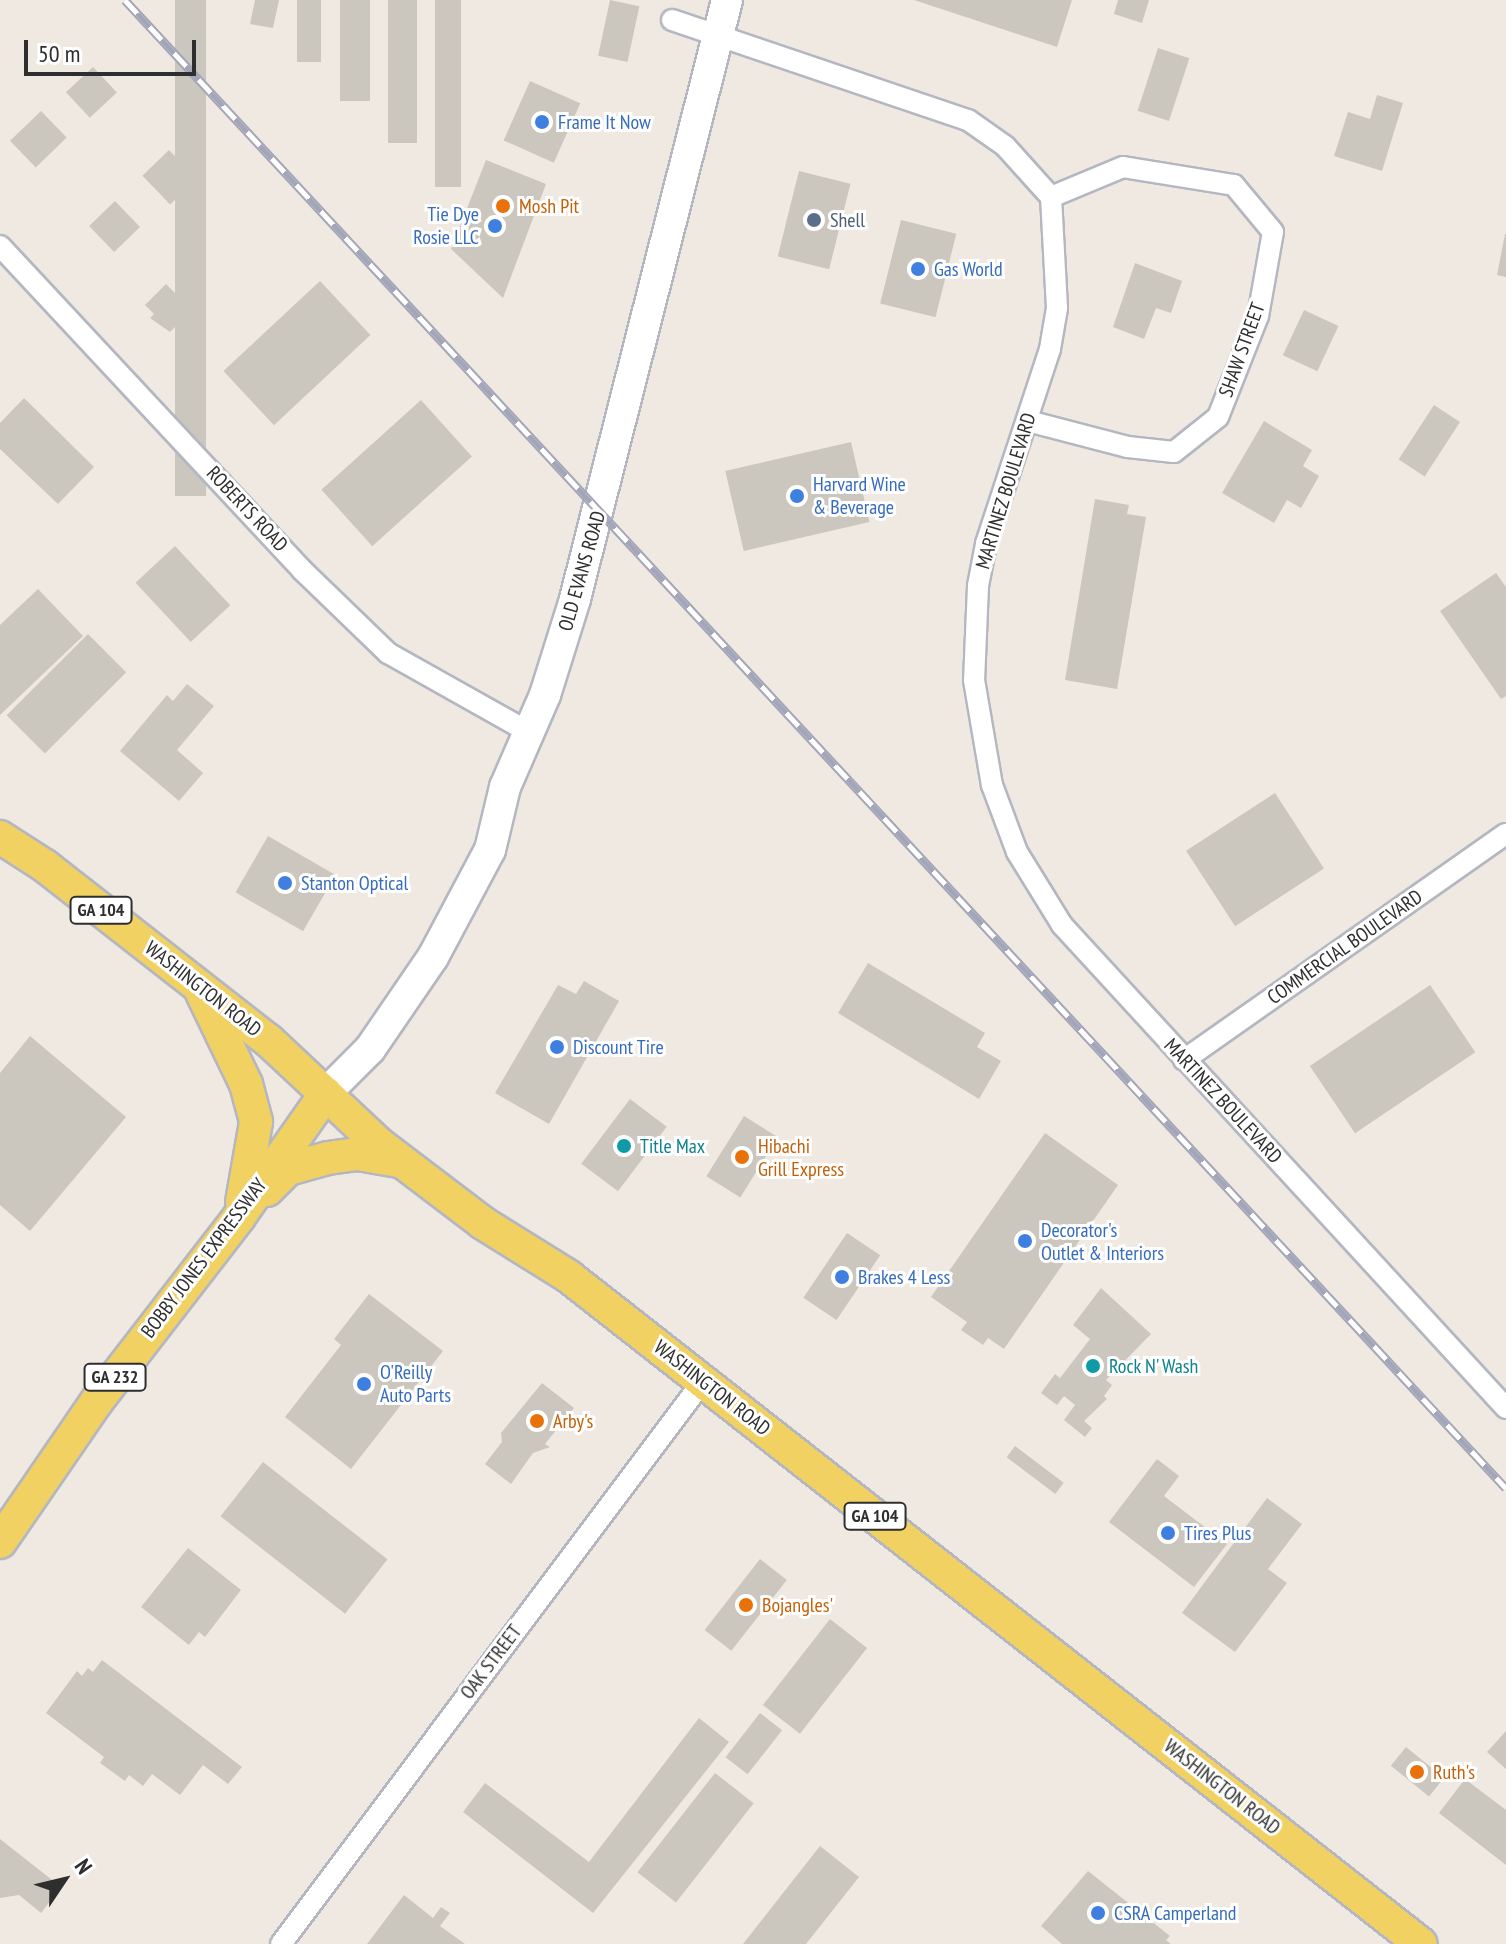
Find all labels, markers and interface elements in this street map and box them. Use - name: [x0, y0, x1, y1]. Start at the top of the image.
- scale bar: [28, 24, 200, 74]
- text: 50 m: [38, 38, 80, 69]
- place label: Frame It Now: [558, 110, 651, 134]
- marker: Frame It Now: [533, 113, 551, 131]
- place label: Mosh Pit: [519, 194, 579, 218]
- marker: Mosh Pit: [494, 197, 512, 215]
- place label: Tie Dye Rosie LLC: [413, 202, 479, 249]
- place label: Shell: [830, 208, 865, 232]
- marker: Shell: [805, 211, 823, 229]
- marker: Tie Dye Rosie LLC: [486, 217, 504, 235]
- place label: Gas World: [934, 257, 1003, 281]
- marker: Gas World: [909, 260, 927, 278]
- street label: SHAW STREET: [1214, 299, 1270, 401]
- street label: MARTINEZ BOULEVARD: [971, 410, 1041, 572]
- street label: ROBERTS ROAD: [201, 461, 293, 557]
- place label: Harvard Wine & Beverage: [813, 472, 906, 519]
- marker: Harvard Wine & Beverage: [788, 487, 806, 505]
- street label: OLD EVANS ROAD: [553, 508, 611, 634]
- place label: Stanton Optical: [301, 871, 408, 895]
- marker: Stanton Optical: [276, 874, 294, 892]
- street label: COMMERCIAL BOULEVARD: [1263, 884, 1427, 1010]
- road number: GA 104: [69, 896, 133, 924]
- street label: WASHINGTON ROAD: [140, 936, 266, 1042]
- street label: MARTINEZ BOULEVARD: [1159, 1033, 1287, 1169]
- place label: Discount Tire: [573, 1035, 664, 1059]
- marker: Discount Tire: [548, 1038, 566, 1056]
- place label: Title Max: [640, 1134, 705, 1158]
- place label: Hibachi Grill Express: [758, 1134, 844, 1181]
- marker: Title Max: [615, 1137, 633, 1155]
- marker: Hibachi Grill Express: [733, 1148, 751, 1166]
- street label: BOBBY JONES EXPRESSWAY: [136, 1173, 272, 1343]
- place label: Decorator's Outlet & Interiors: [1041, 1218, 1164, 1265]
- marker: Decorator's Outlet & Interiors: [1016, 1232, 1034, 1250]
- place label: Brakes 4 Less: [858, 1265, 950, 1289]
- marker: Brakes 4 Less: [833, 1268, 851, 1286]
- street label: WASHINGTON ROAD: [649, 1335, 775, 1441]
- place label: Rock N' Wash: [1109, 1354, 1201, 1378]
- marker: Rock N' Wash: [1084, 1357, 1102, 1375]
- place label: O'Reilly Auto Parts: [380, 1360, 451, 1407]
- road number: GA 232: [83, 1363, 147, 1391]
- marker: O'Reilly Auto Parts: [355, 1375, 373, 1393]
- place label: Arby's: [553, 1409, 593, 1433]
- marker: Arby's: [528, 1412, 546, 1430]
- road number: GA 104: [843, 1502, 907, 1530]
- place label: Tires Plus: [1184, 1521, 1251, 1545]
- marker: Tires Plus: [1159, 1524, 1177, 1542]
- place label: Bojangles': [762, 1593, 833, 1617]
- marker: Bojangles': [737, 1596, 755, 1614]
- street label: OAK STREET: [455, 1620, 527, 1704]
- street label: WASHINGTON ROAD: [1159, 1734, 1285, 1840]
- place label: Ruth's: [1433, 1760, 1475, 1784]
- marker: Ruth's: [1408, 1763, 1426, 1781]
- north arrow: [24, 1840, 104, 1920]
- text: N: [69, 1853, 99, 1879]
- place label: CSRA Camperland: [1114, 1901, 1237, 1925]
- marker: CSRA Camperland: [1089, 1904, 1107, 1922]

